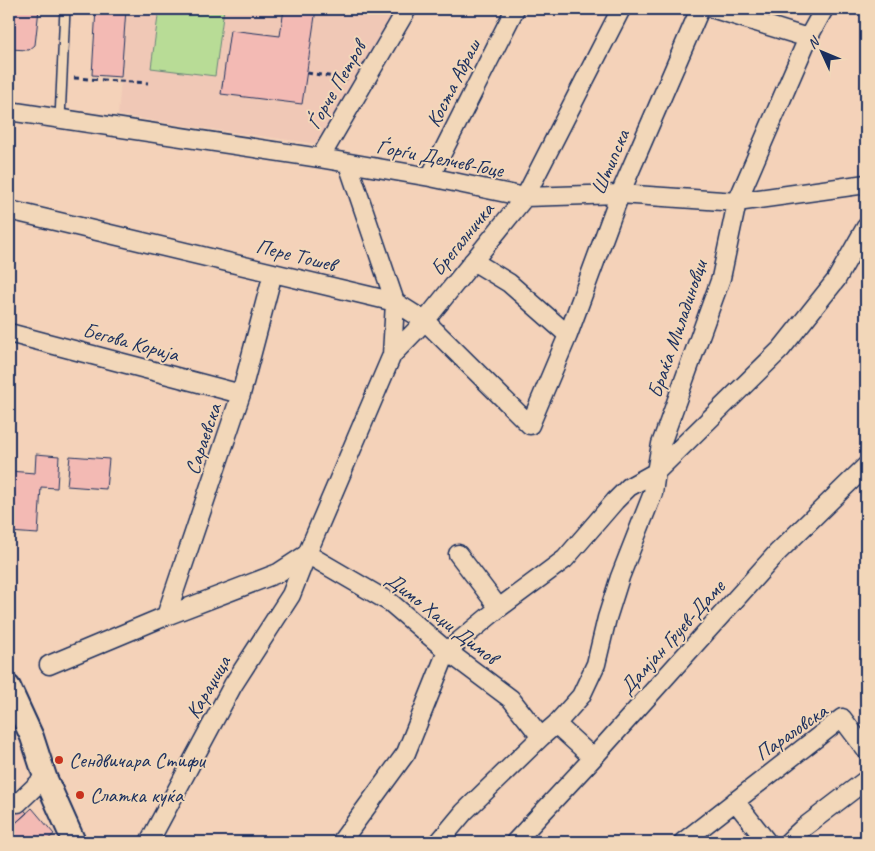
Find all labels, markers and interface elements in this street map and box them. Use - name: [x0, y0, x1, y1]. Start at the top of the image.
- north arrow: [798, 28, 848, 78]
- street label: Ѓорче Петров: [300, 33, 374, 134]
- street label: Коста Абраш: [420, 33, 487, 131]
- text: N: [804, 33, 824, 52]
- street label: Штипска: [585, 124, 636, 198]
- street label: Ѓорѓи Делчев-Гоце: [374, 133, 507, 183]
- street label: Брегалничка: [424, 196, 501, 281]
- street label: Пере Тошев: [254, 233, 343, 279]
- street label: Браќа Миладиновци: [641, 254, 713, 401]
- street label: Бегова Корија: [80, 317, 183, 368]
- street label: Сараевска: [179, 398, 228, 478]
- street label: Димо Хаџи Димов: [381, 566, 506, 672]
- street label: Дамјан Груев-Даме: [614, 573, 731, 700]
- street label: Караџица: [180, 650, 237, 723]
- street label: Параловска: [750, 697, 834, 766]
- place label: Сендвичара Стифи: [69, 747, 207, 773]
- marker: Сендвичара Стифи: [53, 754, 65, 766]
- place label: Слатка куќа: [90, 782, 185, 808]
- marker: Слатка куќа: [74, 789, 86, 801]

